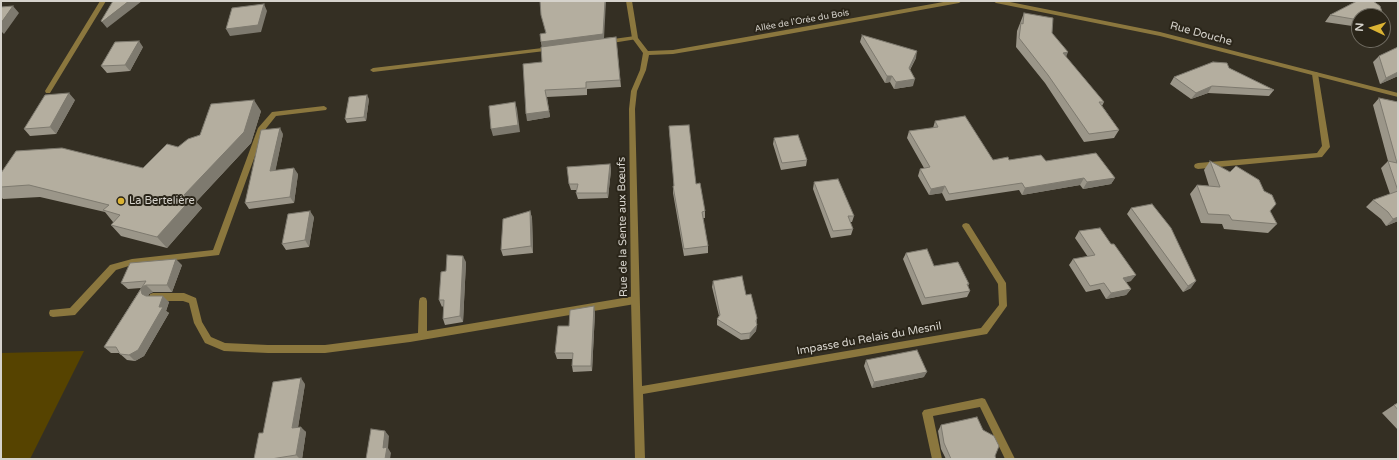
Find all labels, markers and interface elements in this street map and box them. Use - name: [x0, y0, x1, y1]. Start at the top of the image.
- street label: Allée de l'Orée du Bois: [754, 7, 850, 35]
- north arrow: [1351, 8, 1391, 48]
- street label: Rue Douche: [1168, 19, 1234, 49]
- text: N: [1353, 22, 1366, 32]
- street label: Rue de la Sente aux Bœufs: [615, 157, 631, 297]
- place label: La Bertelière: [129, 194, 195, 208]
- marker: La Bertelière: [116, 196, 126, 206]
- street label: Impasse du Relais du Mesnil: [796, 320, 942, 358]

